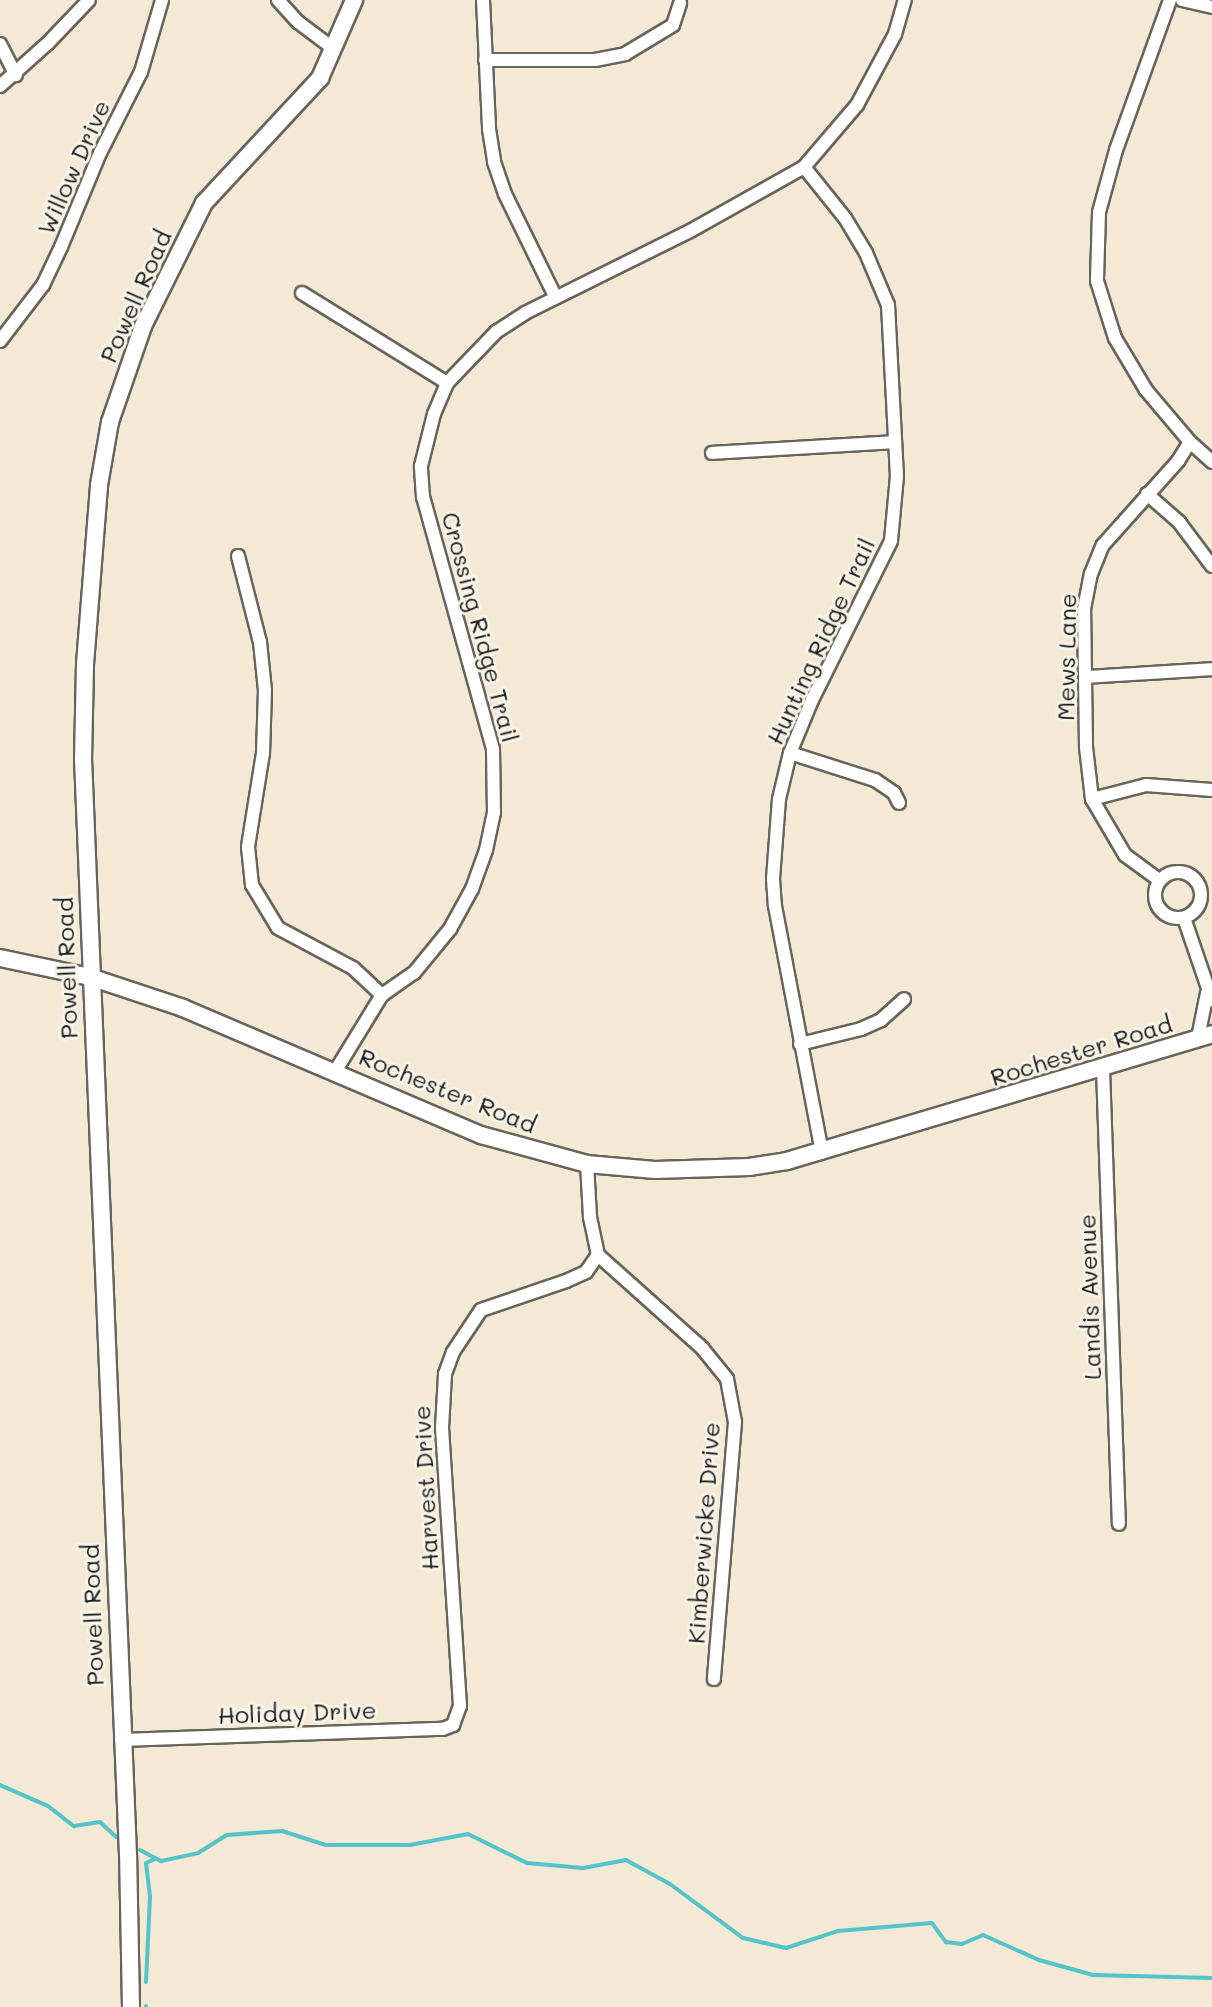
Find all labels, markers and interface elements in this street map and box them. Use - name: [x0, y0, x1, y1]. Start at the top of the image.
- street label: Willow Drive: [30, 95, 116, 239]
- street label: Powell Road: [93, 225, 177, 367]
- street label: Crossing Ridge Trail: [436, 509, 526, 745]
- street label: Hunting Ridge Trail: [760, 533, 880, 749]
- street label: Mews Lane: [1050, 593, 1082, 721]
- street label: Powell Road: [49, 897, 83, 1039]
- street label: Rochester Road: [987, 1009, 1175, 1091]
- street label: Rochester Road: [355, 1041, 541, 1139]
- street label: Landis Avenue: [1072, 1214, 1106, 1380]
- street label: Harvest Drive: [406, 1405, 444, 1571]
- street label: Kimberwicke Drive: [681, 1421, 725, 1645]
- street label: Powell Road: [75, 1544, 109, 1686]
- street label: Holiday Drive: [217, 1695, 377, 1729]

